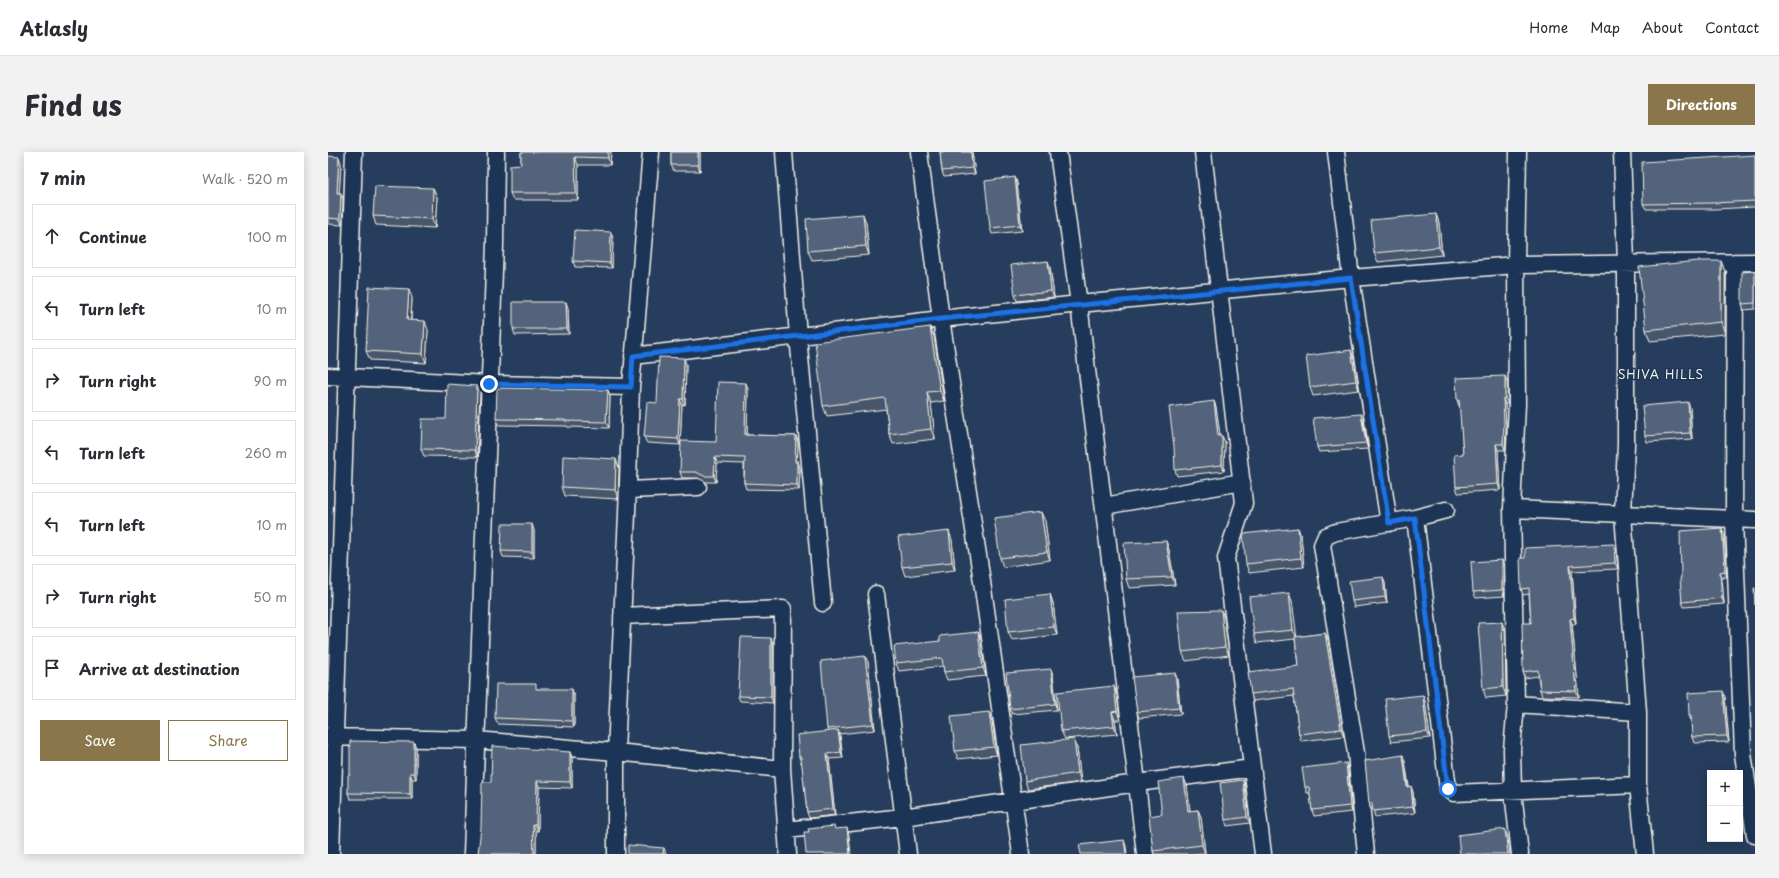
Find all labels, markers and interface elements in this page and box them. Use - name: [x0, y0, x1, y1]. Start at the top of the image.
- text: Atlasly: [20, 14, 88, 42]
- text: Home: [1529, 17, 1568, 38]
- text: Map: [1590, 17, 1620, 38]
- text: About: [1642, 17, 1683, 38]
- text: Contact: [1705, 17, 1759, 38]
- text: Find us: [24, 83, 122, 126]
- button: Directions: [1648, 84, 1755, 125]
- text: 7 min: [40, 165, 86, 191]
- text: Walk · 520 m: [202, 169, 288, 188]
- icon: ahead: [41, 225, 63, 247]
- text: Continue: [79, 225, 147, 248]
- text: 100 m: [247, 227, 287, 246]
- icon: left: [41, 297, 63, 319]
- text: Turn left: [79, 297, 145, 320]
- text: 10 m: [257, 299, 287, 318]
- district label: SHIVA HILLS: [1618, 365, 1704, 383]
- icon: right: [41, 369, 63, 391]
- text: Turn right: [79, 369, 156, 392]
- text: 90 m: [254, 371, 287, 390]
- route end: [480, 375, 498, 393]
- icon: left: [41, 441, 63, 463]
- text: Turn left: [79, 441, 145, 464]
- text: 260 m: [245, 443, 287, 462]
- icon: left: [41, 513, 63, 535]
- text: Turn left: [79, 513, 145, 536]
- text: 10 m: [257, 515, 287, 534]
- icon: right: [41, 585, 63, 607]
- text: Turn right: [79, 585, 156, 608]
- text: 50 m: [253, 587, 287, 606]
- icon: arrive: [41, 657, 63, 679]
- text: Arrive at destination: [79, 657, 240, 680]
- button: Save: [40, 720, 160, 761]
- button: Share: [168, 720, 288, 761]
- map controls: [1707, 770, 1743, 842]
- button: +: [1707, 770, 1743, 806]
- route start: [1439, 780, 1457, 798]
- button: −: [1707, 806, 1743, 842]

